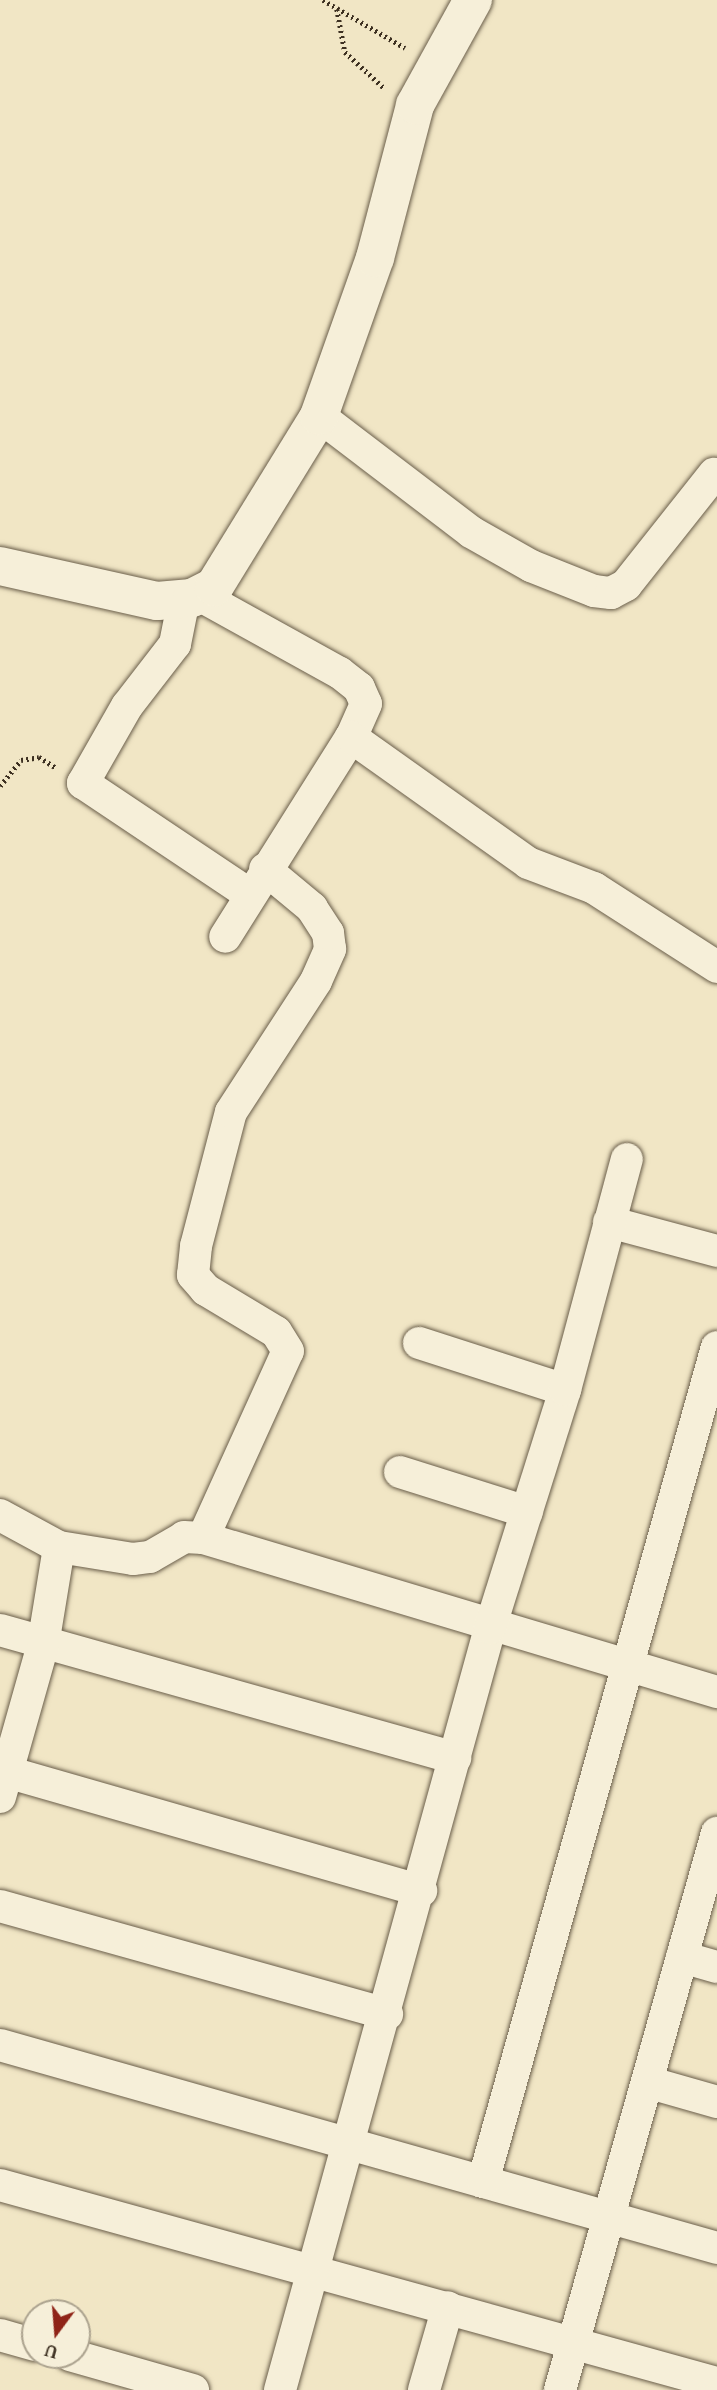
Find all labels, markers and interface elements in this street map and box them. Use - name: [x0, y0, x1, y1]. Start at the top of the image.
- north arrow: [21, 2299, 91, 2369]
- text: U: [41, 2337, 61, 2367]

